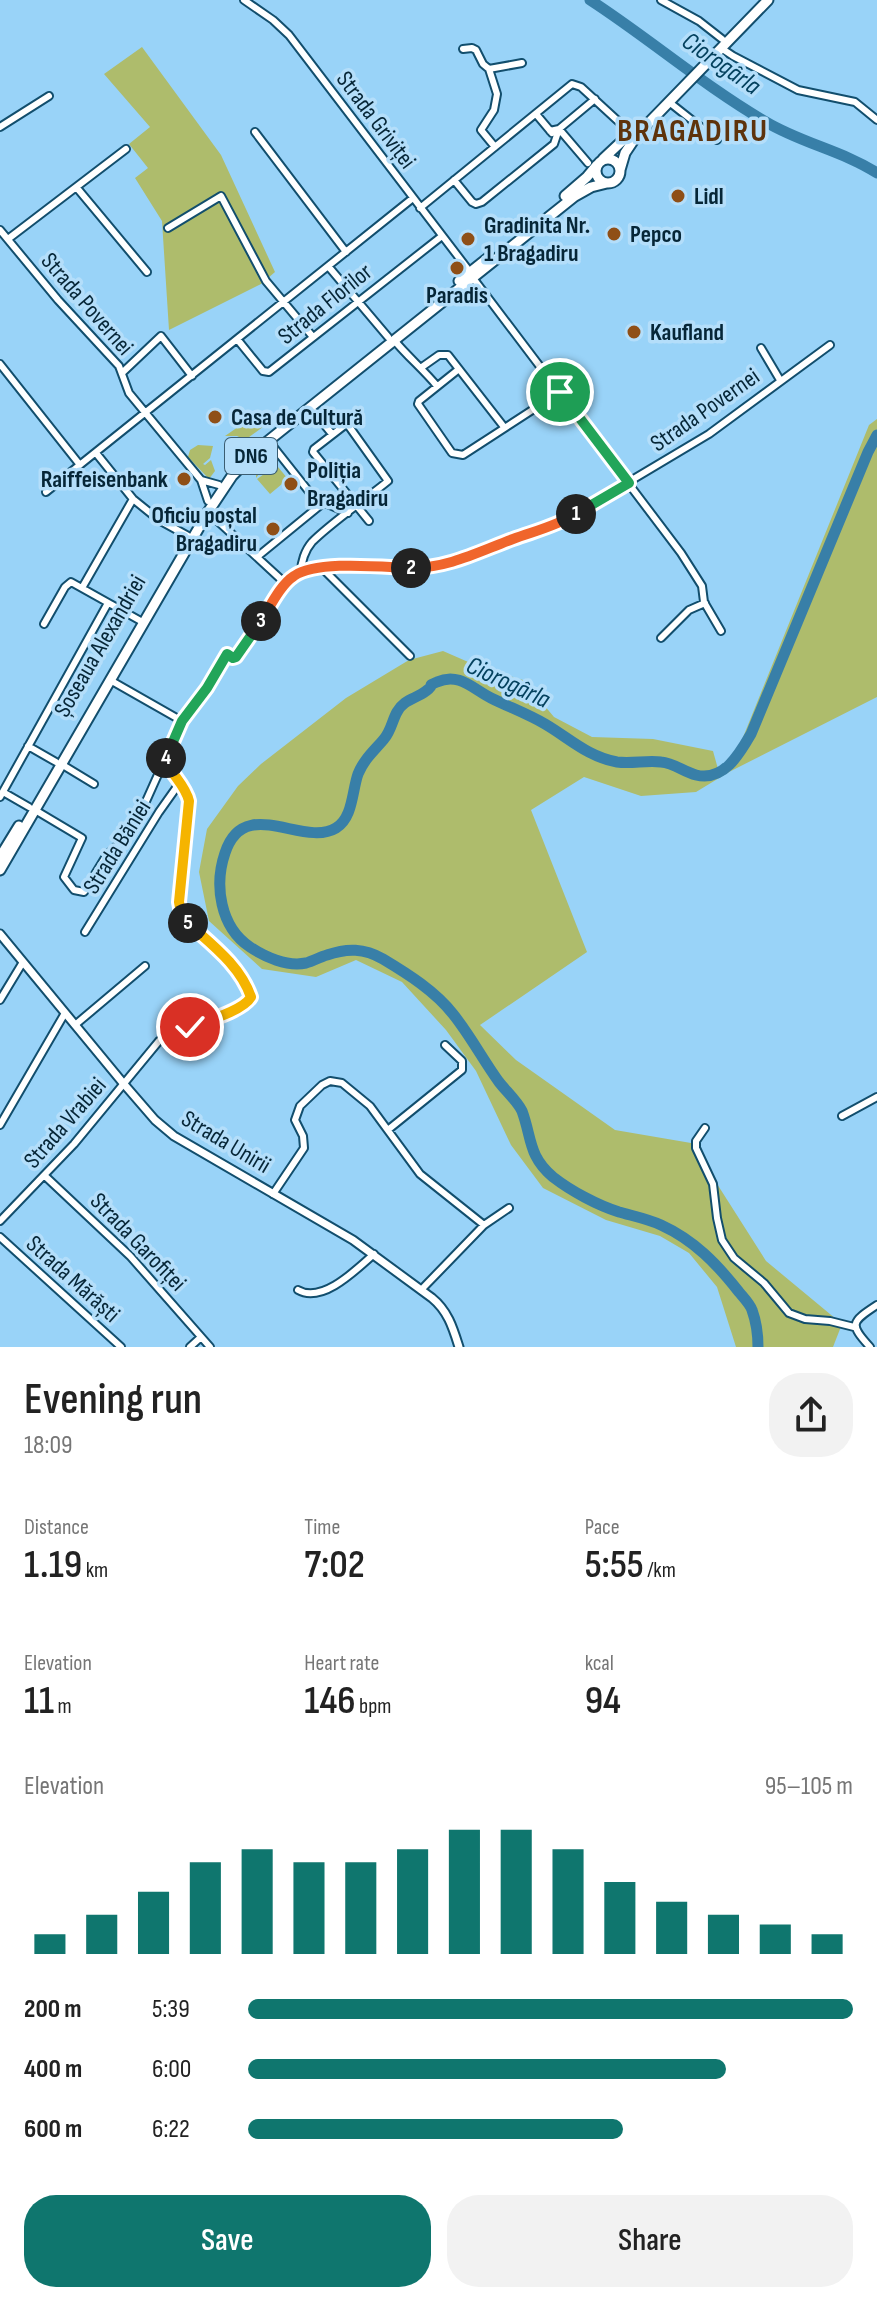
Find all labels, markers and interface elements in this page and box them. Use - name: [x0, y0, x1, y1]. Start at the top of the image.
- water label: Ciorogârla: [676, 26, 767, 102]
- street label: Strada Griviței: [330, 65, 422, 175]
- district label: BRAGADIRU: [617, 112, 769, 151]
- place label: Lidl: [694, 182, 724, 211]
- marker: Lidl: [669, 187, 687, 205]
- place label: Gradinita Nr. 1 Bragadiru: [484, 211, 590, 268]
- place label: Pepco: [630, 220, 682, 249]
- marker: Pepco: [605, 225, 623, 243]
- marker: Gradinita Nr. 1 Bragadiru: [459, 230, 477, 248]
- street label: Strada Povernei: [35, 247, 139, 361]
- street label: Strada Florilor: [272, 257, 378, 351]
- marker: Paradis: [448, 259, 466, 277]
- place label: Paradis: [426, 281, 488, 310]
- place label: Kaufland: [650, 318, 724, 347]
- marker: Kaufland: [625, 323, 643, 341]
- pin: [526, 358, 594, 426]
- street label: Strada Povernei: [645, 362, 765, 458]
- icon: arrive: [538, 370, 582, 414]
- place label: Casa de Cultură: [231, 403, 363, 432]
- marker: Casa de Cultură: [206, 408, 224, 426]
- road number: DN6: [225, 438, 277, 474]
- place label: Poliția Bragadiru: [307, 456, 388, 513]
- place label: Raiffeisenbank: [41, 465, 168, 494]
- marker: Raiffeisenbank: [175, 470, 193, 488]
- marker: Poliția Bragadiru: [282, 475, 300, 493]
- pin: 1: [556, 494, 596, 534]
- text: 1: [572, 500, 580, 527]
- place label: Oficiu poștal Bragadiru: [151, 501, 257, 558]
- marker: Oficiu poștal Bragadiru: [264, 520, 282, 538]
- pin: 2: [391, 548, 431, 588]
- text: 2: [406, 554, 416, 581]
- street label: Șoseaua Alexandriei: [48, 570, 152, 722]
- pin: 3: [241, 601, 281, 641]
- text: 3: [256, 607, 266, 634]
- water label: Ciorogârla: [461, 650, 555, 716]
- pin: 4: [146, 738, 186, 778]
- text: 4: [161, 744, 171, 771]
- street label: Strada Băniei: [77, 795, 157, 899]
- pin: 5: [168, 903, 208, 943]
- text: 5: [183, 909, 193, 936]
- pin: [156, 993, 224, 1061]
- icon: check: [168, 1005, 212, 1049]
- street label: Strada Vrabiei: [18, 1072, 112, 1174]
- street label: Strada Unirii: [176, 1104, 276, 1180]
- street label: Strada Garofiței: [84, 1187, 192, 1297]
- street label: Strada Mărăști: [20, 1229, 126, 1329]
- text: Evening run: [24, 1373, 202, 1426]
- button: share: [769, 1373, 853, 1457]
- text: 18:09: [24, 1430, 73, 1461]
- text: Distance: [24, 1514, 89, 1541]
- text: Time: [304, 1514, 340, 1541]
- text: Pace: [585, 1514, 620, 1541]
- text: 1.19: [24, 1541, 82, 1589]
- text: 7:02: [304, 1541, 365, 1589]
- text: 5:55: [585, 1541, 644, 1589]
- text: km: [82, 1557, 108, 1584]
- text: /km: [644, 1557, 676, 1584]
- text: Elevation: [24, 1650, 92, 1677]
- text: Heart rate: [304, 1650, 379, 1677]
- text: kcal: [585, 1650, 614, 1677]
- text: 11: [24, 1677, 54, 1725]
- text: 146: [304, 1677, 356, 1725]
- text: 94: [585, 1677, 621, 1725]
- text: m: [54, 1693, 72, 1720]
- text: bpm: [356, 1693, 391, 1720]
- text: Elevation: [24, 1771, 104, 1802]
- text: 95–105 m: [765, 1771, 853, 1802]
- text: 200 m: [24, 1994, 81, 2025]
- text: 5:39: [152, 1994, 190, 2025]
- text: 400 m: [24, 2054, 82, 2085]
- text: 6:00: [152, 2054, 191, 2085]
- text: 600 m: [24, 2114, 82, 2145]
- text: 6:22: [152, 2114, 190, 2145]
- button: Save: [24, 2195, 431, 2287]
- button: Share: [447, 2195, 853, 2287]

